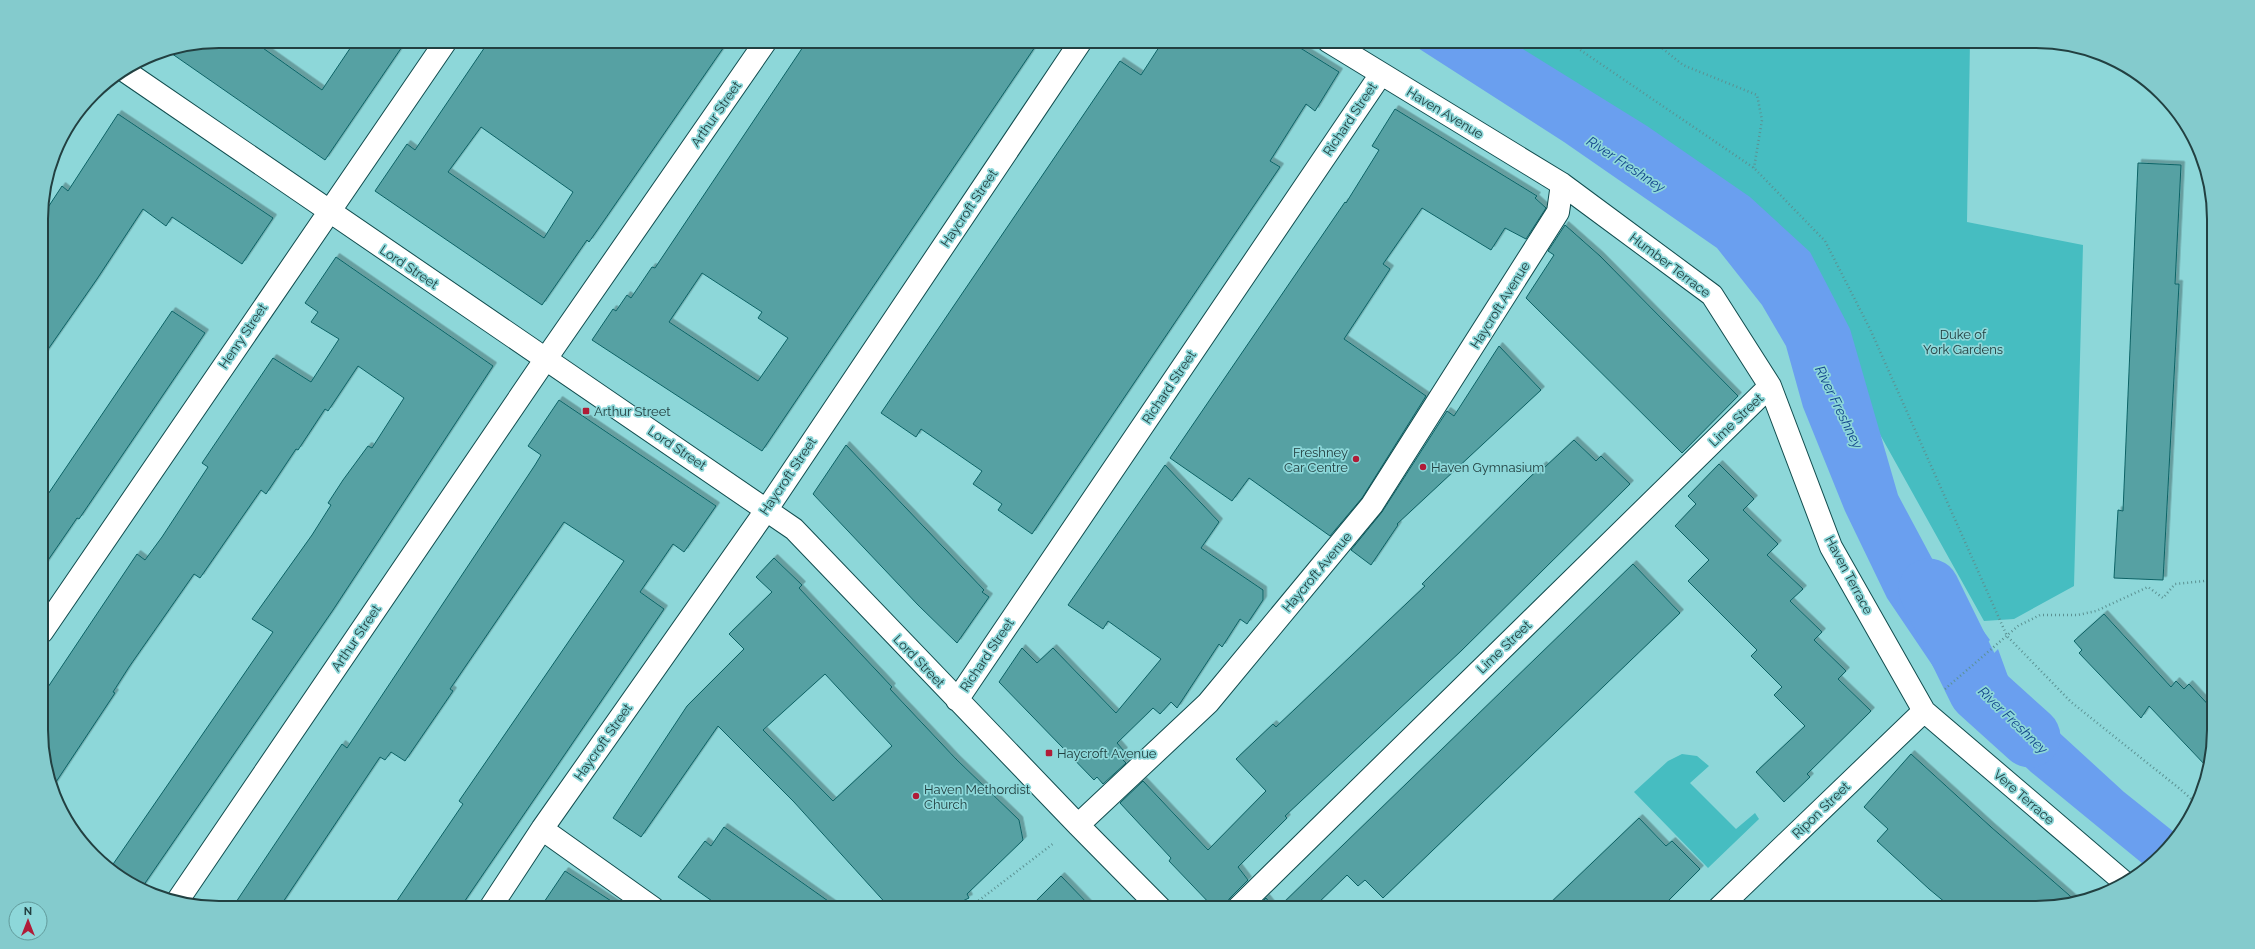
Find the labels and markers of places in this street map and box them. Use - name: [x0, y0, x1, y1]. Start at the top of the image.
- place label: Arthur Street: [594, 404, 671, 419]
- marker: Arthur Street: [581, 406, 591, 416]
- place label: Freshney Car Centre: [1284, 445, 1348, 475]
- marker: Freshney Car Centre: [1351, 454, 1361, 464]
- place label: Haven Gymnasium: [1431, 460, 1544, 475]
- marker: Haven Gymnasium: [1418, 462, 1428, 472]
- place label: Haycroft Avenue: [1057, 746, 1157, 761]
- marker: Haycroft Avenue: [1044, 748, 1054, 758]
- place label: Haven Methordist Church: [924, 782, 1031, 812]
- marker: Haven Methordist Church: [911, 791, 921, 801]

